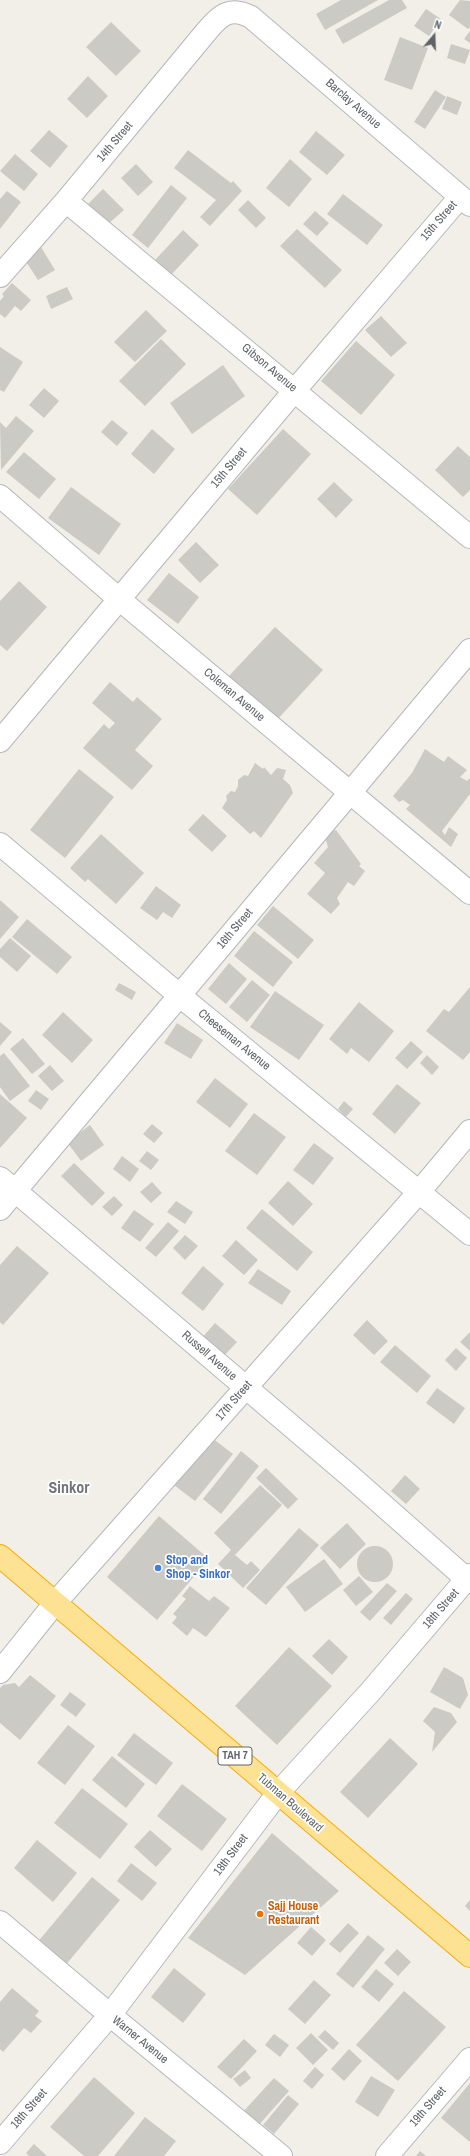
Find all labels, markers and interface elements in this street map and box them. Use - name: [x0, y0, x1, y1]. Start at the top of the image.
- north arrow: [414, 16, 454, 56]
- text: N: [433, 17, 443, 32]
- street label: Barclay Avenue: [322, 76, 384, 132]
- street label: 14th Street: [94, 119, 136, 165]
- street label: 15th Street: [418, 198, 460, 244]
- street label: Gibson Avenue: [238, 341, 300, 395]
- street label: 15th Street: [208, 445, 250, 491]
- street label: Coleman Avenue: [201, 665, 267, 725]
- street label: 16th Street: [214, 906, 256, 952]
- street label: Cheeseman Avenue: [195, 1006, 273, 1074]
- street label: Russell Avenue: [179, 1328, 239, 1384]
- street label: 17th Street: [213, 1378, 255, 1424]
- district label: Sinkor: [49, 1479, 89, 1499]
- place label: Stop and Shop - Sinkor: [166, 1554, 230, 1582]
- marker: Stop and Shop - Sinkor: [153, 1563, 163, 1573]
- street label: 18th Street: [420, 1586, 462, 1632]
- road number: TAH 7: [218, 1747, 252, 1765]
- street label: Tubman Boulevard: [254, 1771, 326, 1835]
- street label: 18th Street: [211, 1831, 251, 1879]
- place label: Sajj House Restaurant: [268, 1900, 319, 1928]
- marker: Sajj House Restaurant: [255, 1909, 265, 1919]
- street label: Warner Avenue: [109, 2013, 171, 2067]
- street label: 19th Street: [407, 2084, 449, 2130]
- street label: 18th Street: [8, 2086, 50, 2132]

